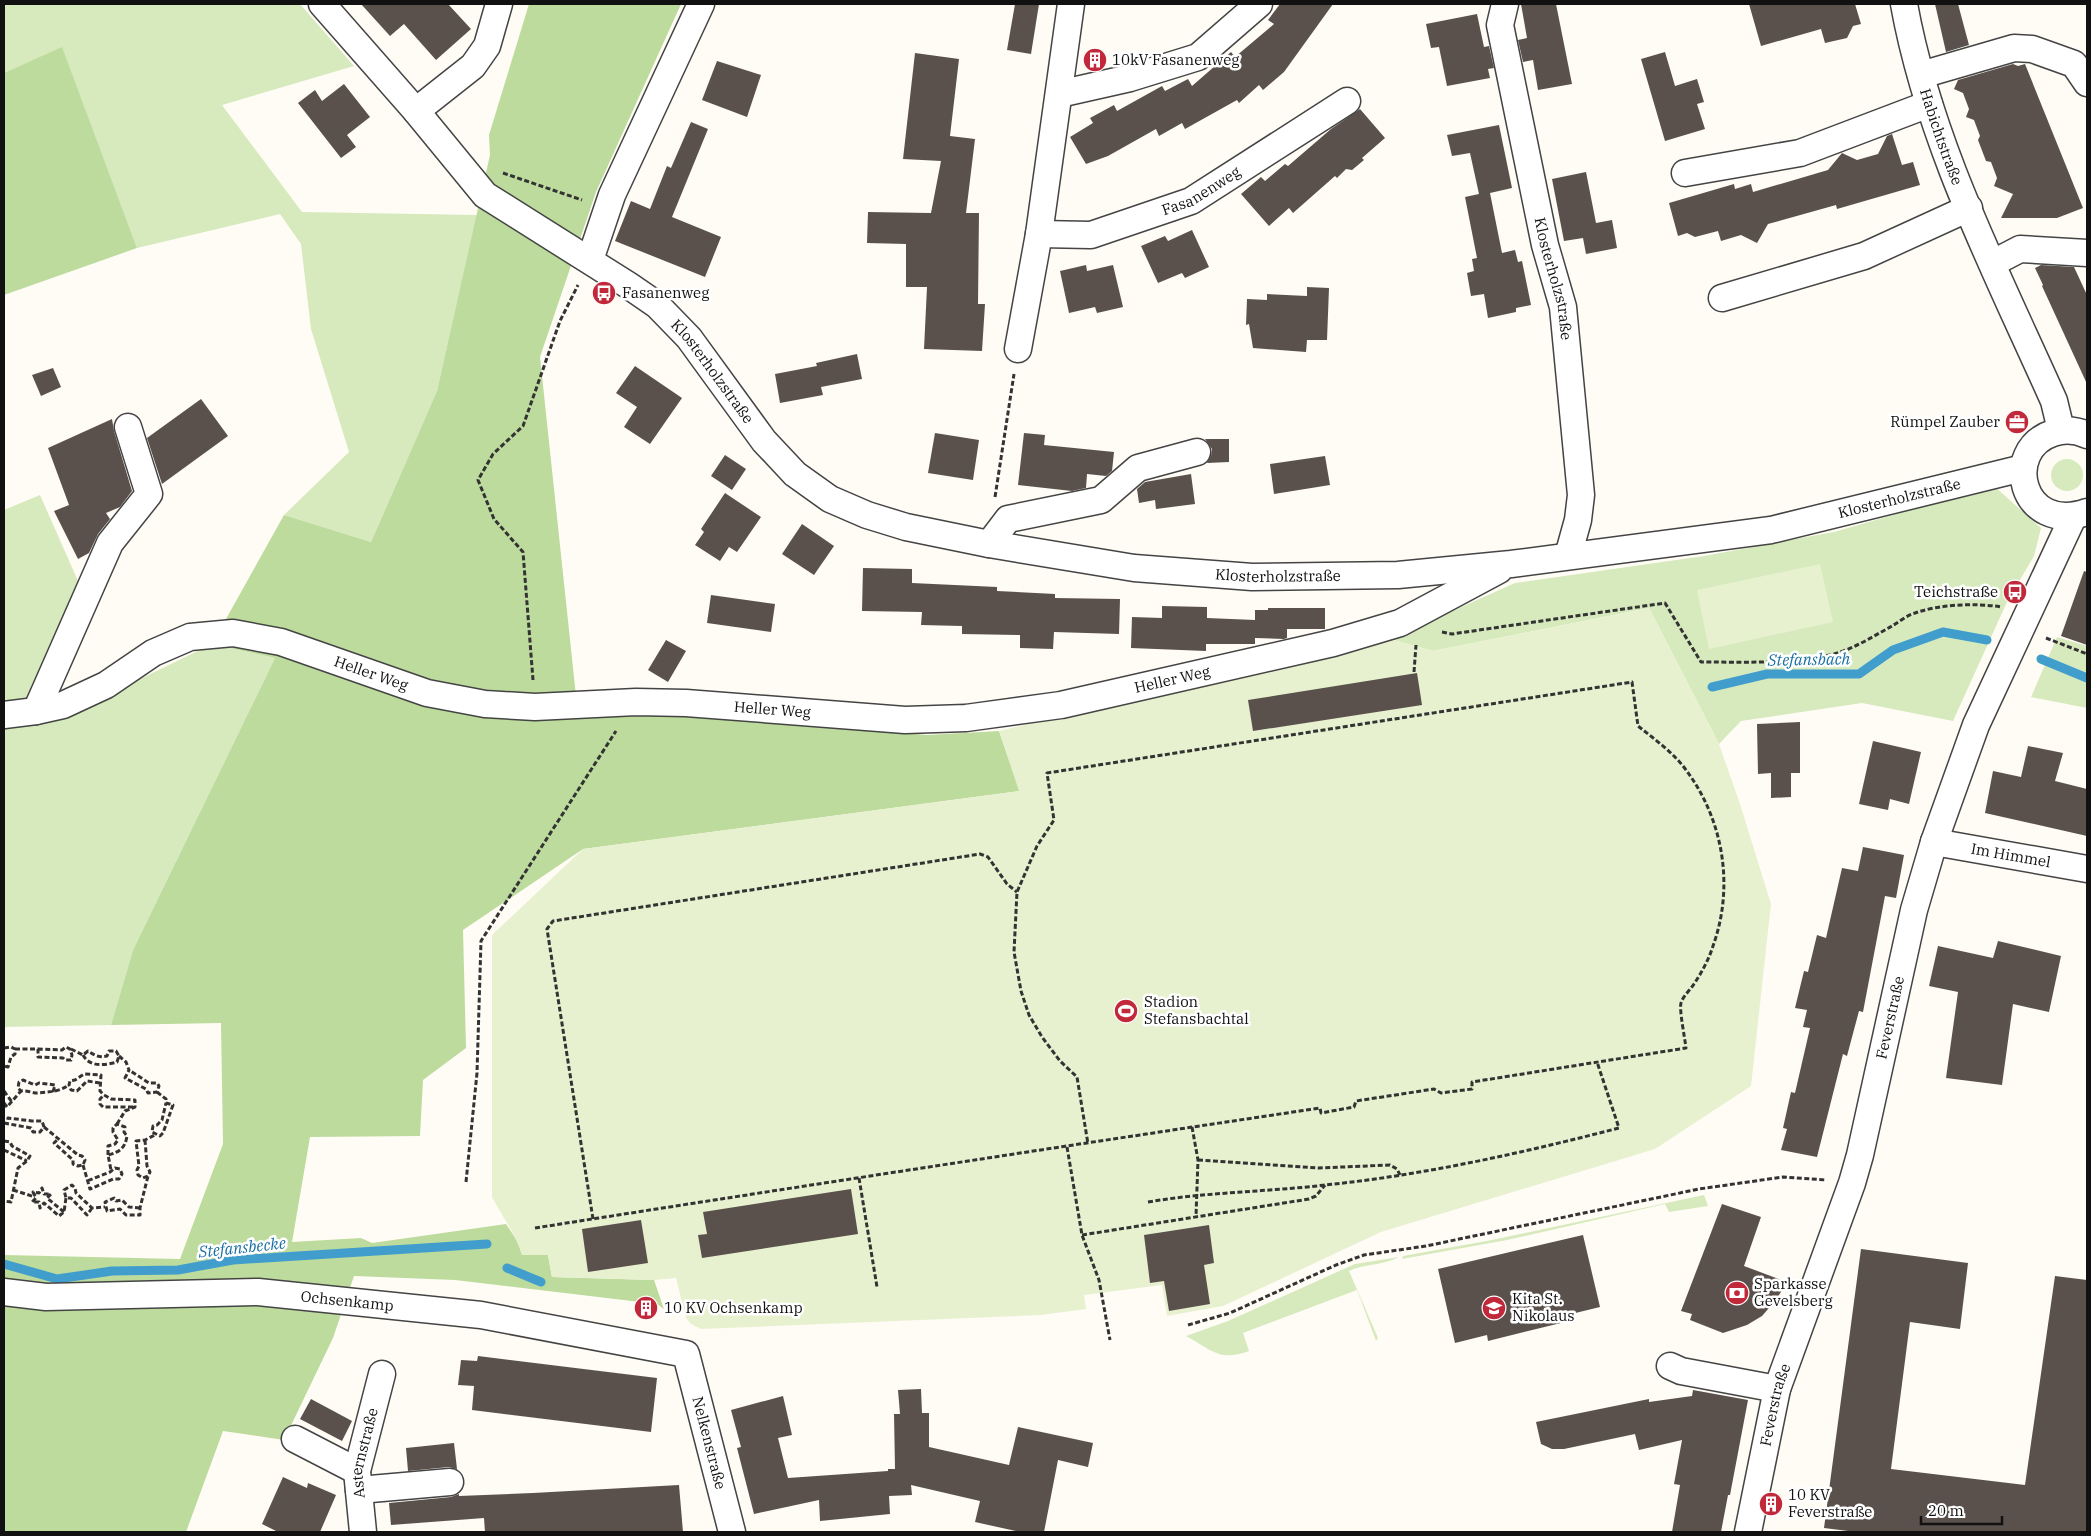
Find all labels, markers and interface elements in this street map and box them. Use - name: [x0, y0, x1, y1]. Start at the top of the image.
- building icon: 10kV Fasanenweg: [1082, 47, 1108, 73]
- place label: 10kV Fasanenweg: [1112, 50, 1239, 69]
- street label: Habichtstraße: [1916, 86, 1967, 188]
- street label: Fasanenweg: [1159, 162, 1244, 219]
- street label: Klosterholzstraße: [1531, 216, 1576, 341]
- bus stop icon: Fasanenweg: [591, 280, 617, 306]
- place label: Fasanenweg: [622, 283, 709, 302]
- street label: Klosterholzstraße: [667, 315, 758, 427]
- office icon: Rümpel Zauber: [2004, 409, 2030, 435]
- place label: Rümpel Zauber: [1890, 412, 2000, 431]
- street label: Klosterholzstraße: [1836, 474, 1962, 522]
- street label: Klosterholzstraße: [1214, 564, 1341, 586]
- bus stop icon: Teichstraße: [2002, 579, 2028, 605]
- place label: Teichstraße: [1914, 582, 1998, 601]
- water label: Stefansbach: [1767, 648, 1851, 670]
- street label: Heller Weg: [332, 651, 411, 695]
- street label: Heller Weg: [1132, 661, 1212, 697]
- street label: Heller Weg: [733, 697, 812, 722]
- street label: Im Himmel: [1970, 839, 2052, 871]
- street label: Feverstraße: [1871, 974, 1908, 1061]
- place label: Stadion Stefansbachtal: [1144, 992, 1249, 1028]
- sports icon: Stadion Stefansbachtal: [1113, 998, 1139, 1024]
- water label: Stefansbecke: [196, 1232, 287, 1262]
- place label: Sparkasse Gevelsberg: [1754, 1274, 1833, 1310]
- bank icon: Sparkasse Gevelsberg: [1724, 1280, 1750, 1306]
- street label: Ochsenkamp: [300, 1286, 395, 1315]
- place label: Kita St. Nikolaus: [1512, 1289, 1575, 1325]
- building icon: 10 KV Ochsenkamp: [633, 1295, 659, 1321]
- school or university icon: Kita St. Nikolaus: [1481, 1295, 1507, 1321]
- place label: 10 KV Ochsenkamp: [664, 1298, 803, 1317]
- street label: Feverstraße: [1756, 1361, 1794, 1448]
- street label: Nelkenstraße: [688, 1394, 731, 1491]
- street label: Asternstraße: [347, 1406, 382, 1499]
- place label: 10 KV Feverstraße: [1788, 1485, 1872, 1521]
- building icon: 10 KV Feverstraße: [1758, 1491, 1784, 1517]
- scale bar: [1921, 1494, 2002, 1526]
- text: 20 m: [1928, 1501, 1964, 1520]

